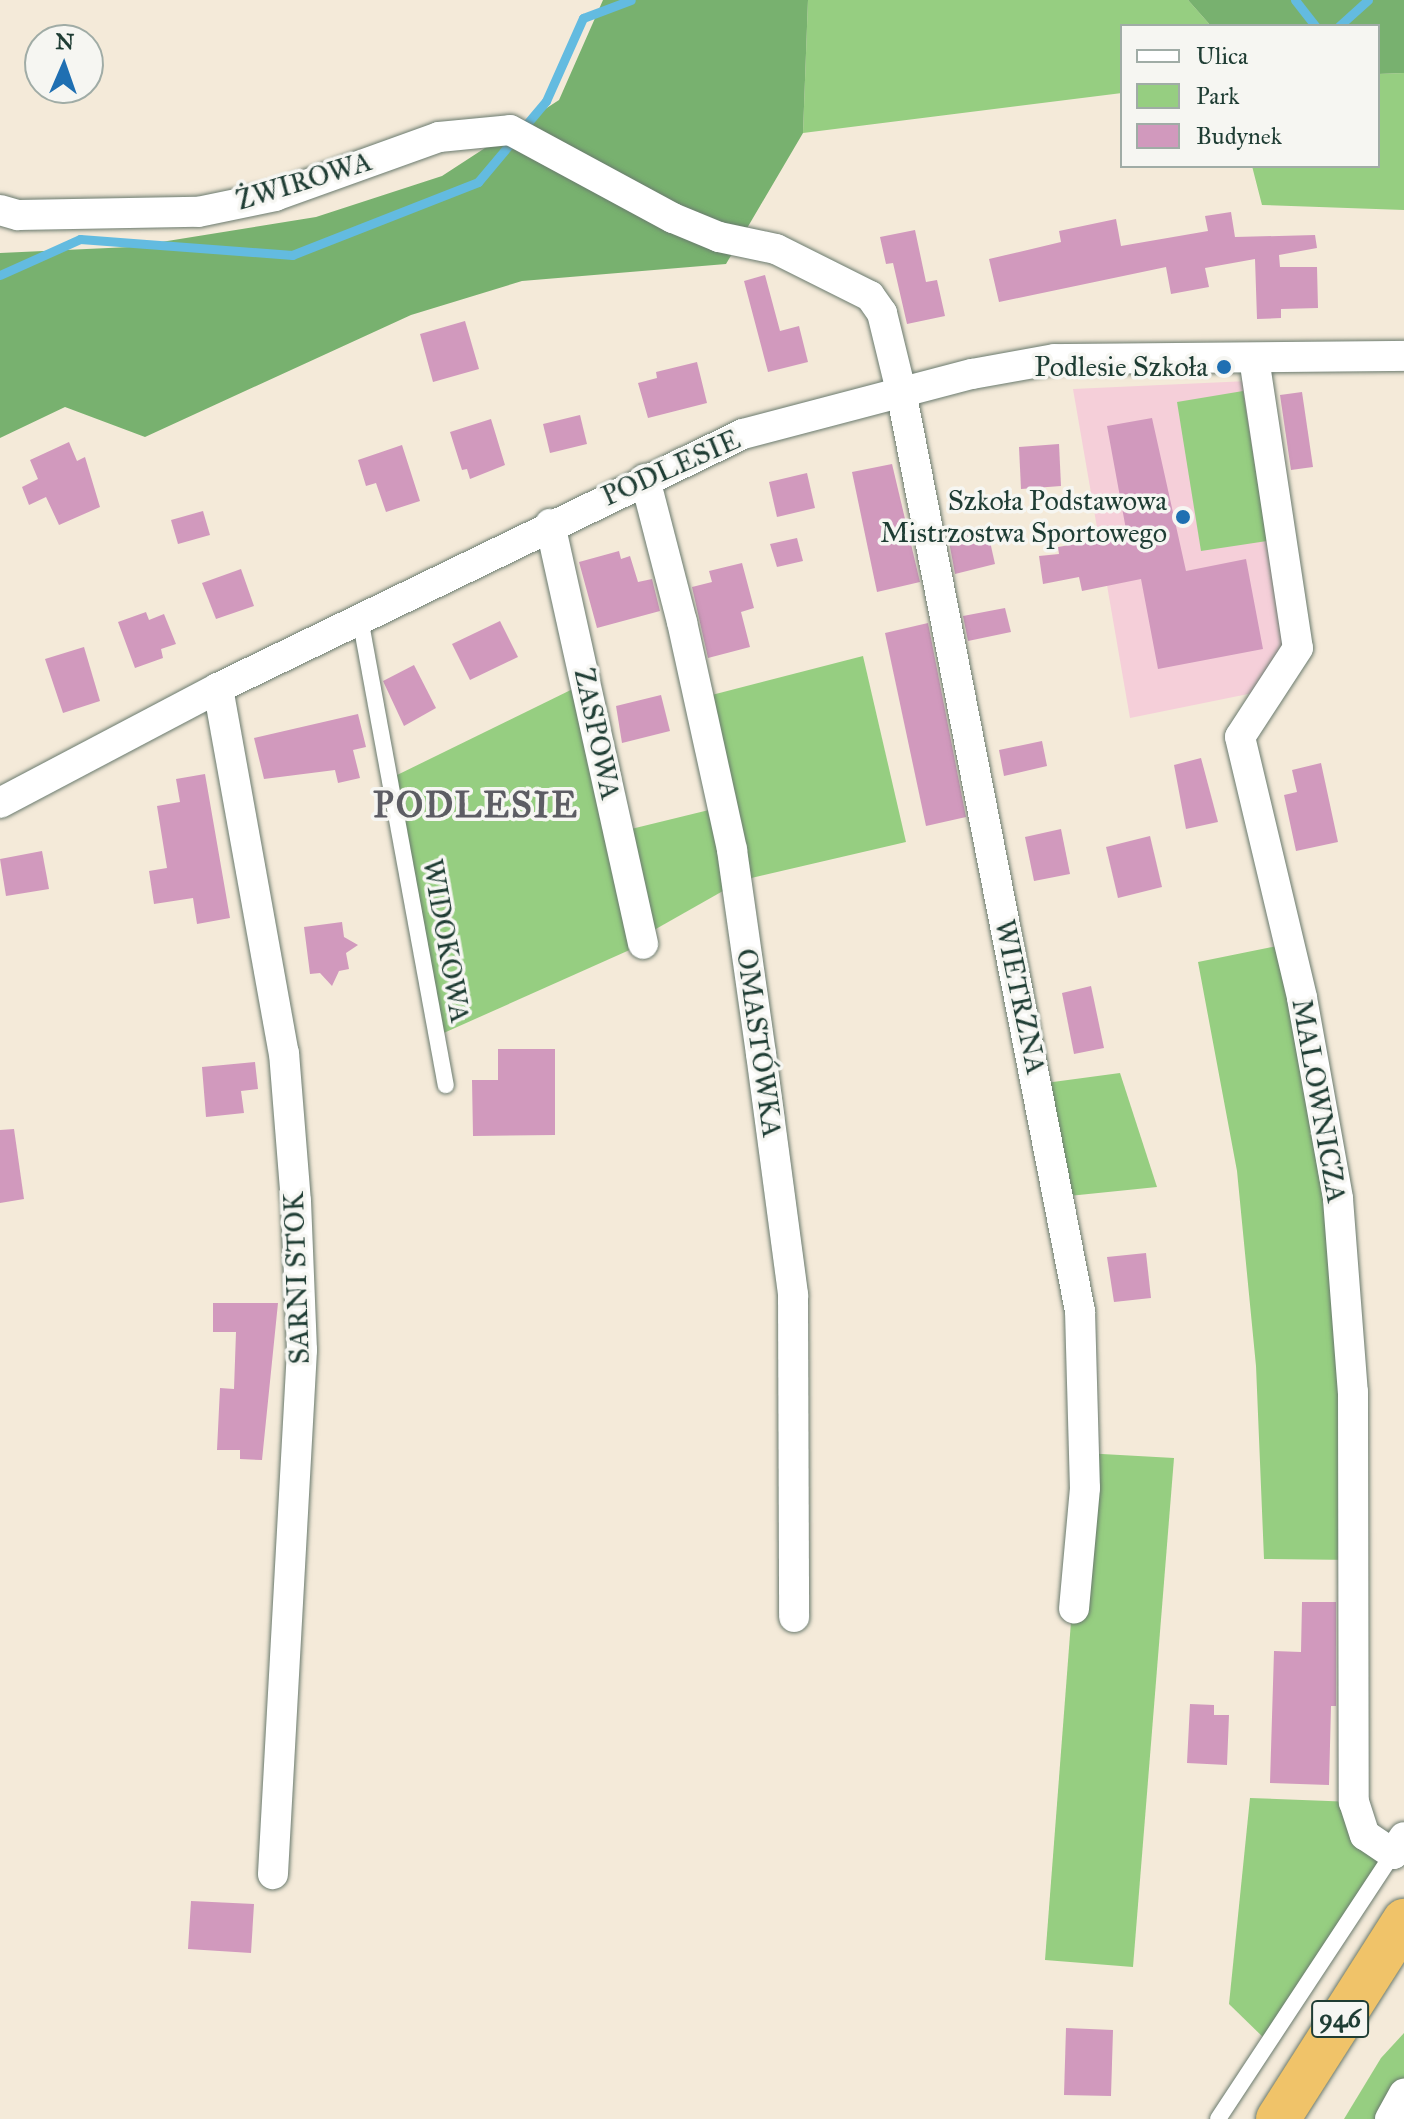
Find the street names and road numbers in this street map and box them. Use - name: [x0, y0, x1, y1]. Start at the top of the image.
- street label: ŻWIROWA: [232, 144, 376, 218]
- street label: PODLESIE: [597, 423, 745, 513]
- street label: ZASPOWA: [567, 665, 627, 803]
- street label: WIDOKOWA: [415, 856, 477, 1026]
- street label: WIETRZNA: [987, 917, 1053, 1077]
- street label: OMASTÓWKA: [729, 946, 789, 1140]
- street label: MALOWNICZA: [1285, 996, 1353, 1206]
- street label: SARNI STOK: [277, 1191, 317, 1365]
- road number: 946: [1310, 1997, 1370, 2041]

